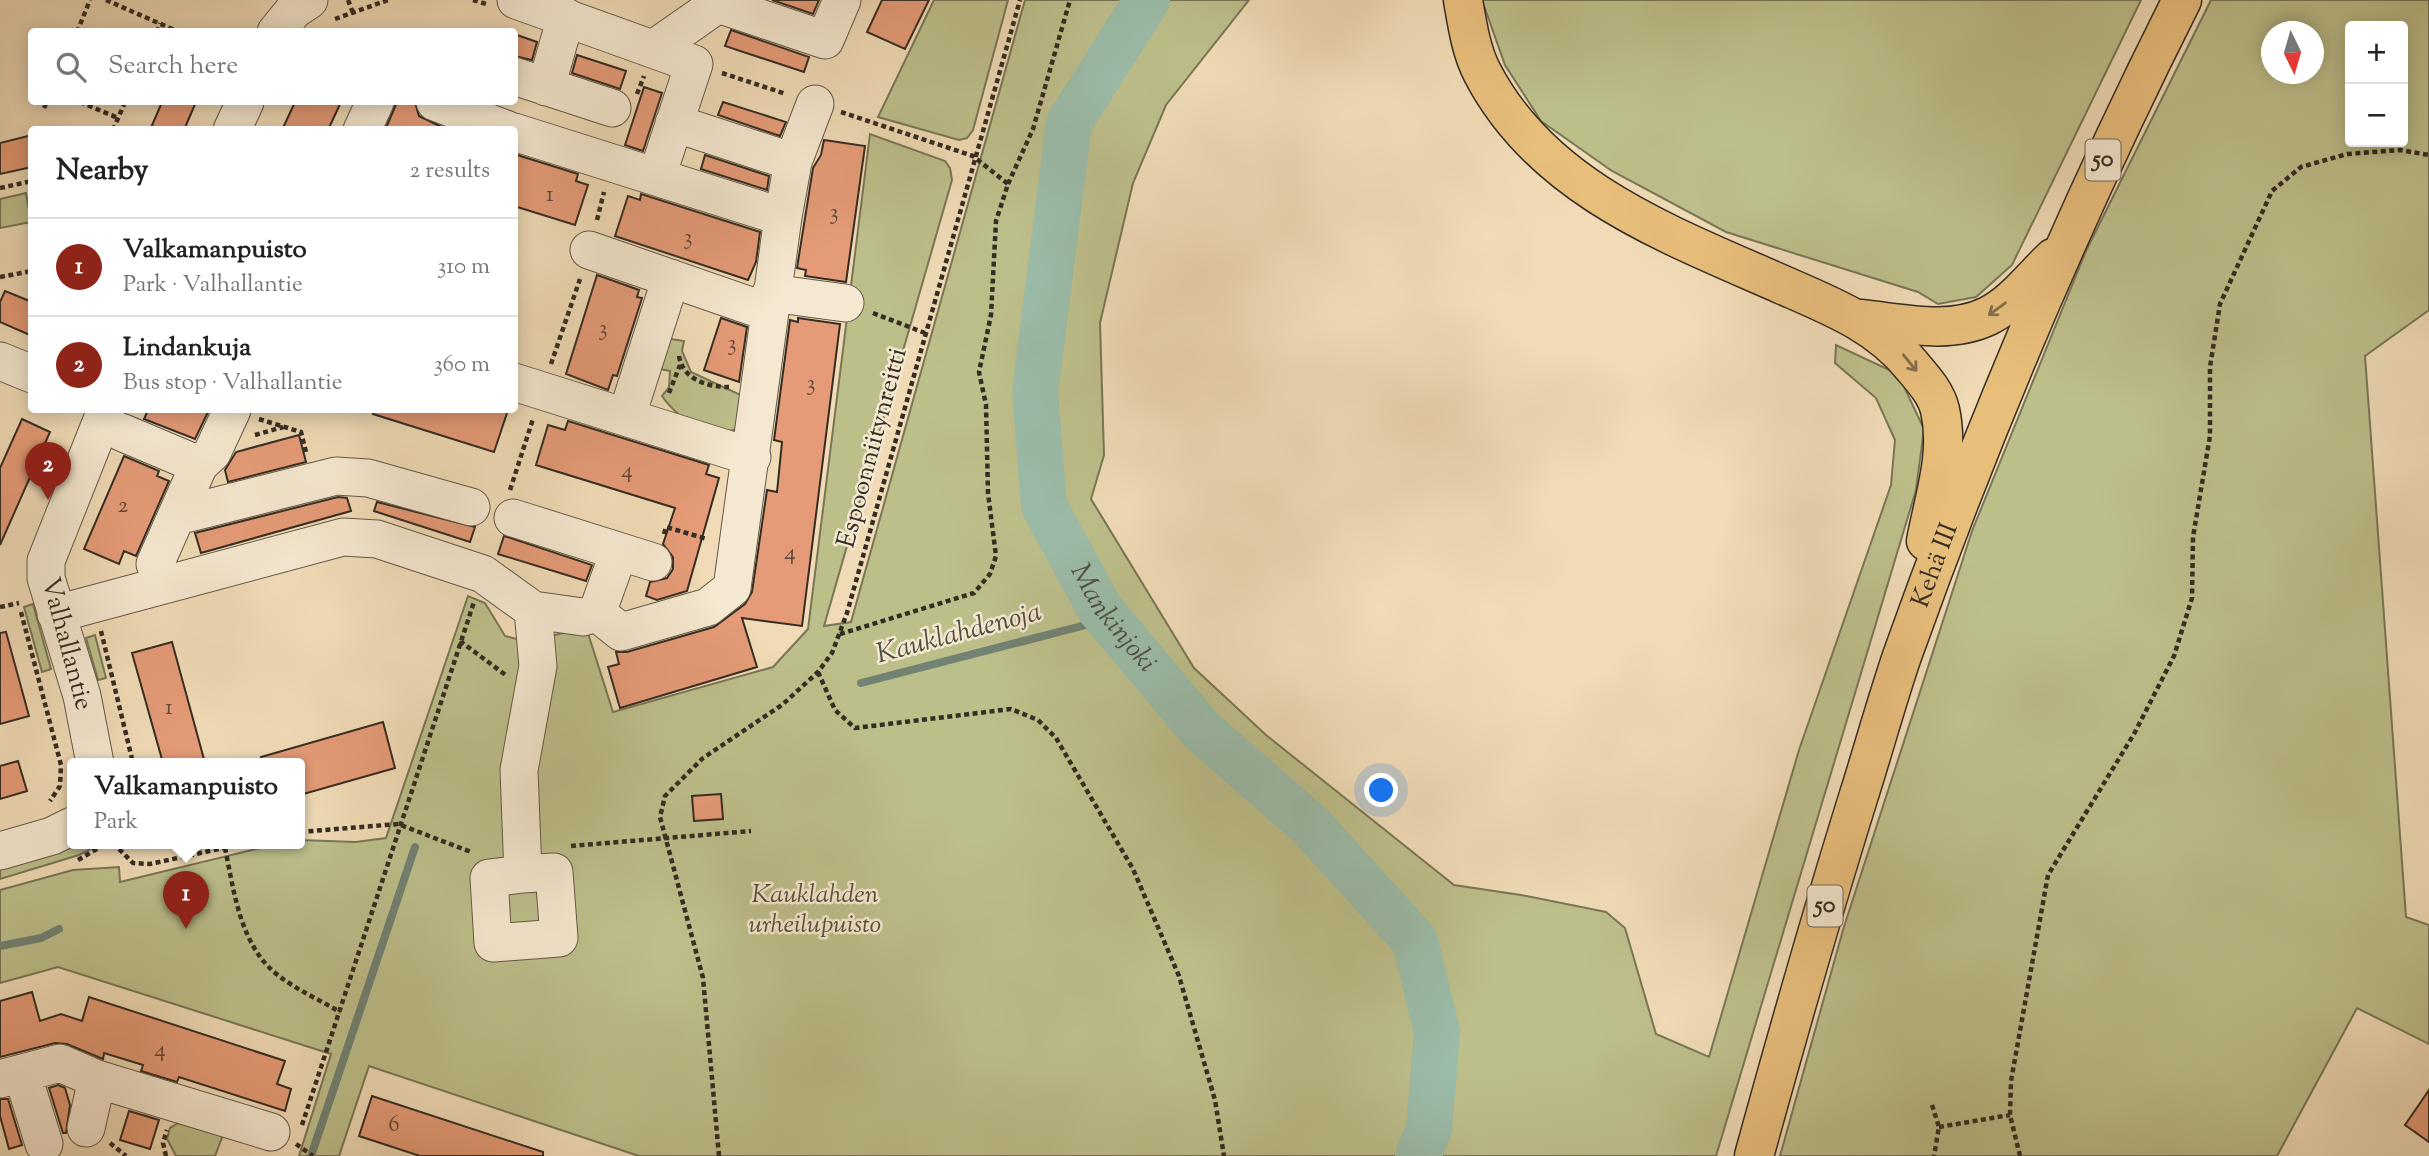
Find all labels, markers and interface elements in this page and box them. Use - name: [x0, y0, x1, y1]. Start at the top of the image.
- north arrow: [2261, 21, 2324, 84]
- map controls: [2345, 21, 2408, 147]
- button: +: [2345, 21, 2408, 84]
- search box: [28, 28, 518, 105]
- icon: search: [52, 48, 90, 86]
- text: Search here: [108, 48, 238, 85]
- button: −: [2345, 84, 2408, 147]
- road number: 50: [2086, 140, 2120, 180]
- text: Nearby: [56, 150, 148, 193]
- text: 2 results: [410, 155, 490, 188]
- house number: 1: [546, 179, 554, 212]
- house number: 3: [829, 197, 839, 230]
- house number: 3: [683, 222, 693, 255]
- text: Valkamanpuisto: [123, 232, 307, 269]
- text: 1: [75, 251, 83, 284]
- text: 310 m: [437, 251, 490, 284]
- text: Park · Valhallantie: [123, 269, 303, 302]
- one-way arrow: [1988, 302, 2007, 316]
- house number: 3: [598, 313, 608, 346]
- house number: 3: [727, 328, 737, 361]
- text: Lindankuja: [123, 330, 251, 367]
- street label: Espoonniitynreitti: [829, 344, 917, 552]
- text: 2: [74, 349, 84, 382]
- text: 360 m: [433, 349, 490, 382]
- one-way arrow: [1902, 353, 1918, 371]
- text: Bus stop · Valhallantie: [123, 367, 342, 400]
- house number: 3: [806, 368, 816, 401]
- pin: 2: [25, 442, 71, 500]
- house number: 4: [621, 455, 633, 488]
- house number: 2: [118, 490, 129, 523]
- street label: Kehä III: [1902, 517, 1968, 613]
- house number: 4: [784, 537, 796, 570]
- water label: Mankinjoki: [1059, 557, 1165, 682]
- street label: Valhallantie: [31, 574, 101, 714]
- water label: Kauklahdenoja: [872, 593, 1046, 675]
- house number: 1: [165, 692, 173, 725]
- popup: [67, 758, 305, 849]
- text: Valkamanpuisto: [94, 769, 278, 806]
- your location: [1364, 773, 1398, 807]
- text: Park: [94, 806, 138, 839]
- pin: 1: [163, 871, 209, 929]
- park label: Kauklahden urheilupuisto: [749, 877, 881, 944]
- road number: 50: [1808, 885, 1842, 926]
- house number: 4: [154, 1034, 166, 1067]
- house number: 6: [388, 1109, 400, 1142]

